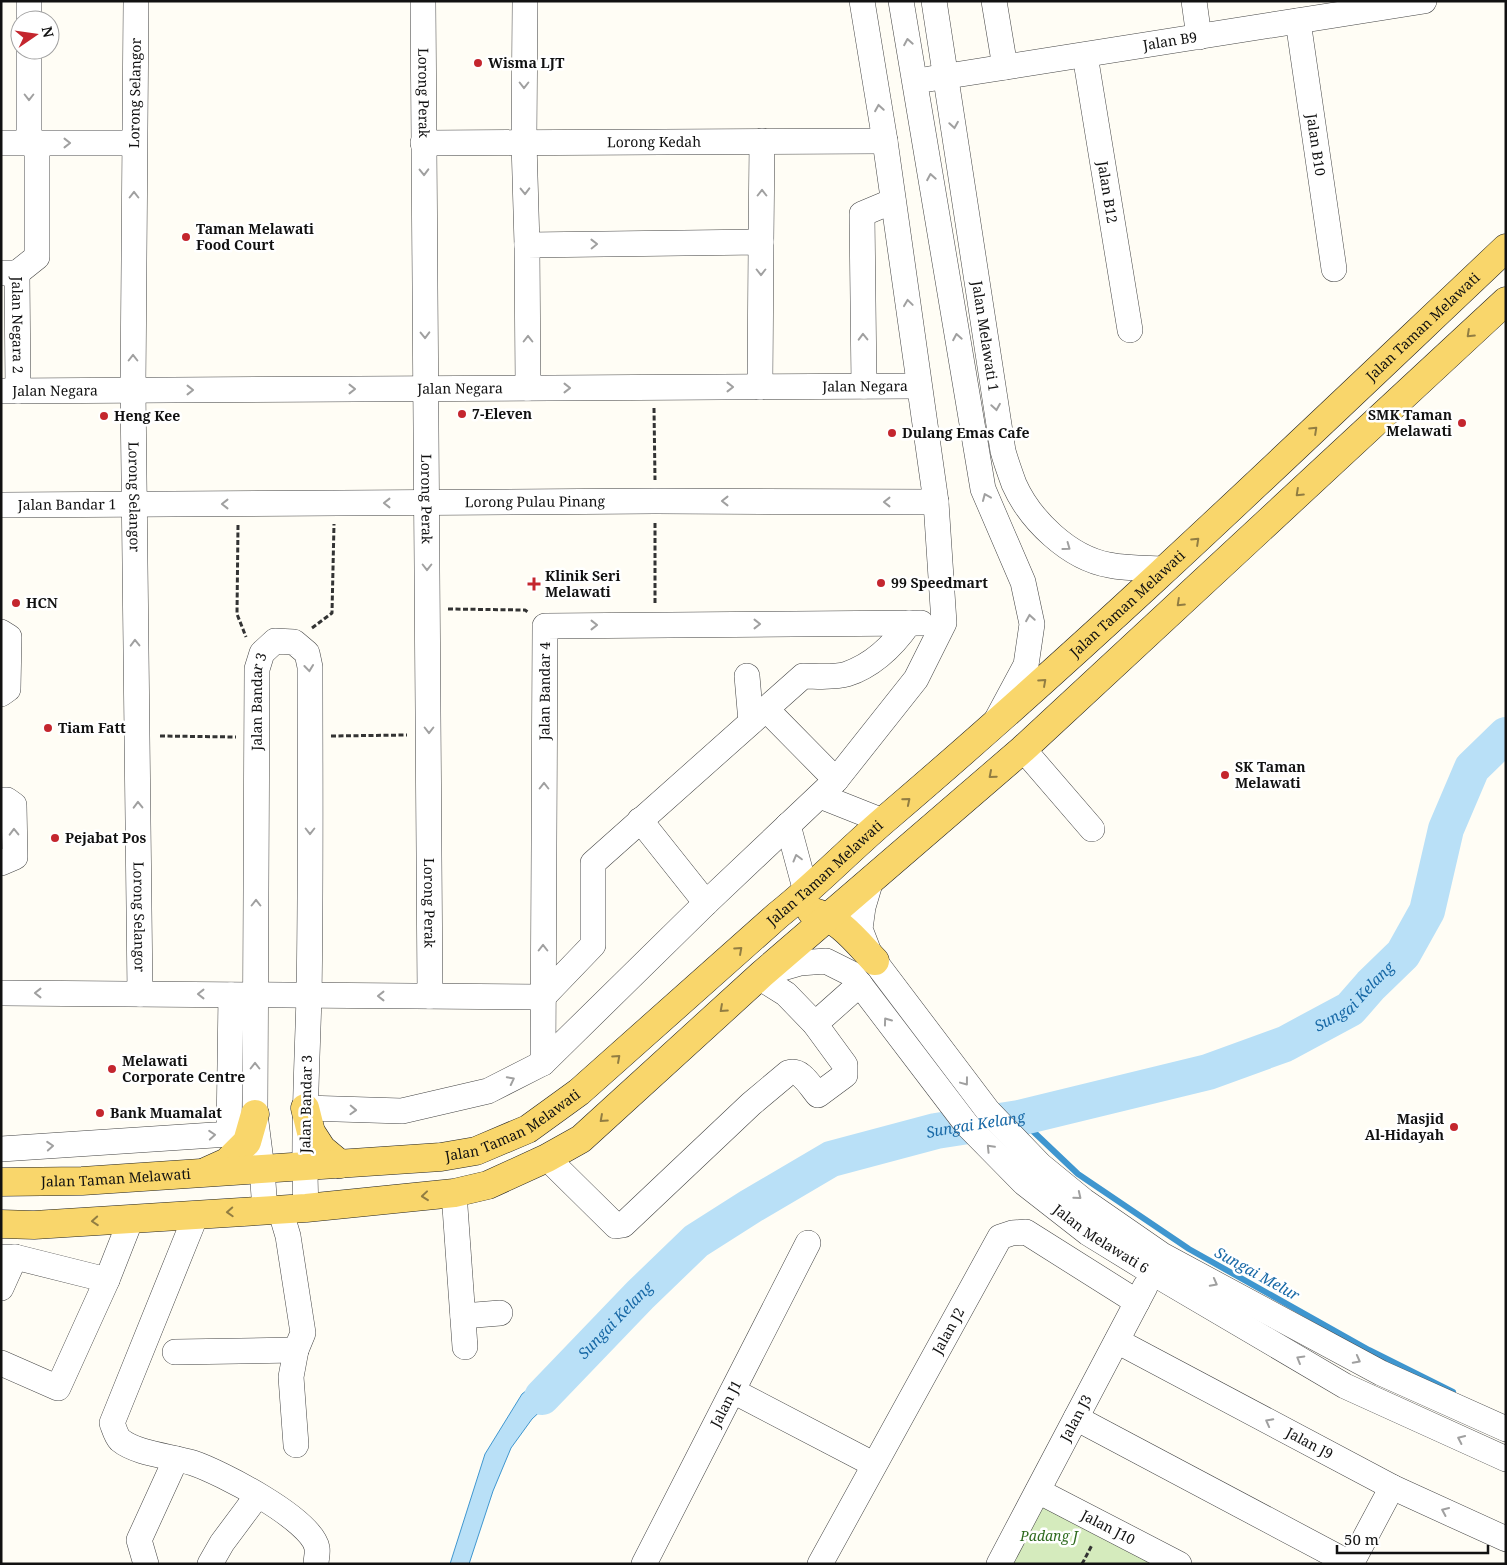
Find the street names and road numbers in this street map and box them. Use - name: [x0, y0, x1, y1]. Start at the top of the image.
- street label: Jalan B9: [1140, 27, 1198, 54]
- street label: Lorong Selangor: [124, 37, 145, 148]
- street label: Lorong Perak: [414, 48, 434, 139]
- street label: Jalan B10: [1302, 111, 1330, 177]
- street label: Lorong Kedah: [607, 132, 701, 151]
- street label: Jalan B12: [1093, 159, 1122, 225]
- street label: Jalan Taman Melawati: [1361, 268, 1484, 386]
- street label: Jalan Negara 2: [8, 275, 28, 374]
- street label: Jalan Melawati 1: [968, 278, 1004, 393]
- street label: Jalan Negara: [821, 376, 908, 396]
- street label: Jalan Negara: [416, 378, 503, 398]
- street label: Jalan Negara: [11, 380, 98, 400]
- street label: Lorong Selangor: [125, 442, 145, 553]
- street label: Lorong Perak: [417, 454, 437, 545]
- street label: Lorong Pulau Pinang: [465, 491, 606, 511]
- street label: Jalan Bandar 1: [17, 494, 116, 514]
- street label: Jalan Taman Melawati: [1065, 545, 1189, 662]
- street label: Jalan Bandar 4: [534, 642, 554, 741]
- street label: Jalan Bandar 3: [247, 650, 271, 752]
- street label: Jalan Taman Melawati: [762, 815, 887, 930]
- street label: Lorong Perak: [420, 858, 440, 949]
- street label: Lorong Selangor: [129, 862, 150, 973]
- street label: Jalan Bandar 3: [295, 1054, 316, 1154]
- street label: Jalan Taman Melawati: [442, 1084, 584, 1165]
- street label: Jalan Taman Melawati: [40, 1164, 192, 1191]
- street label: Jalan Melawati 6: [1049, 1199, 1153, 1277]
- street label: Jalan J2: [927, 1304, 968, 1358]
- street label: Jalan J1: [705, 1377, 745, 1431]
- street label: Jalan J3: [1055, 1391, 1096, 1446]
- street label: Jalan J9: [1282, 1422, 1337, 1463]
- street label: Jalan J10: [1077, 1505, 1139, 1549]

